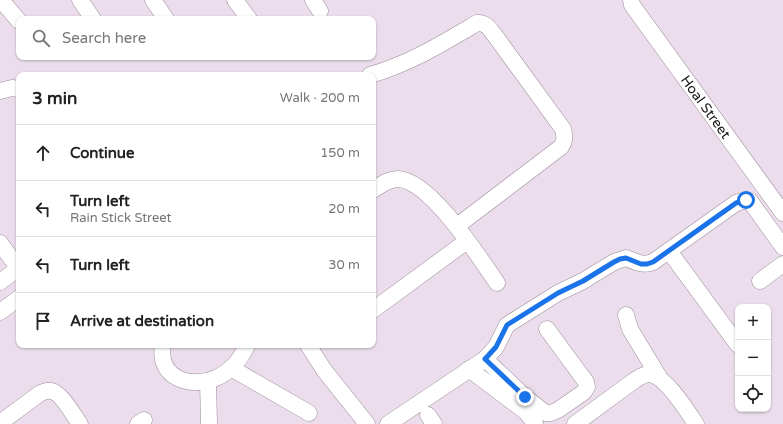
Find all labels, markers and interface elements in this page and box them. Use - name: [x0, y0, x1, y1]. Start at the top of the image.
- search box: [16, 16, 376, 60]
- icon: search: [30, 27, 52, 49]
- text: Search here: [62, 29, 146, 47]
- street label: Hoal Street: [677, 72, 735, 143]
- text: 3 min: [32, 88, 77, 109]
- text: Walk · 200 m: [280, 90, 360, 106]
- icon: ahead: [32, 142, 54, 164]
- text: Continue: [70, 144, 134, 162]
- text: 150 m: [320, 145, 360, 161]
- route start: [737, 191, 755, 209]
- text: Turn left: [70, 192, 130, 210]
- icon: left: [32, 198, 54, 220]
- text: 20 m: [328, 201, 360, 217]
- text: Rain Stick Street: [70, 210, 172, 226]
- icon: left: [32, 254, 54, 276]
- text: Turn left: [70, 256, 130, 274]
- text: 30 m: [328, 257, 360, 273]
- map controls: [735, 304, 771, 412]
- button: +: [735, 304, 771, 340]
- icon: arrive: [32, 310, 54, 332]
- text: Arrive at destination: [70, 312, 214, 330]
- button: −: [735, 340, 771, 376]
- button: locate: [735, 376, 771, 412]
- route end: [516, 388, 534, 406]

